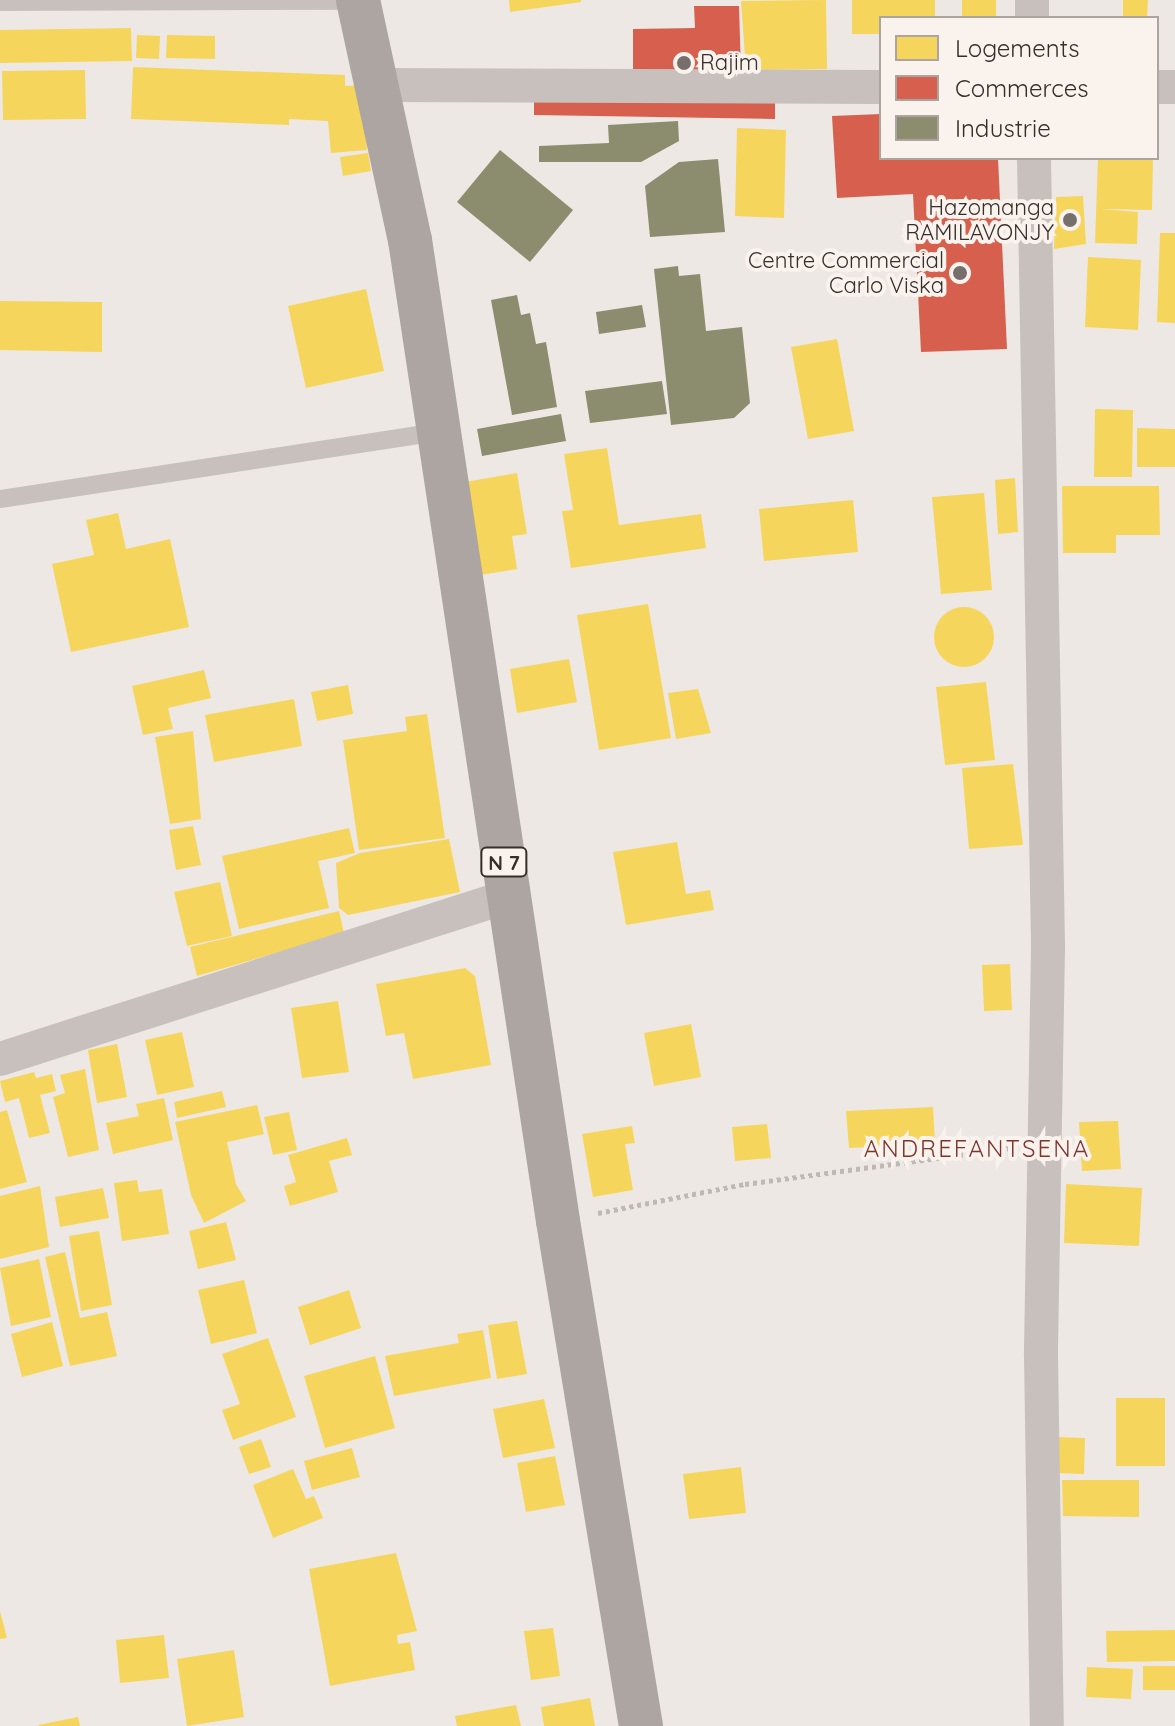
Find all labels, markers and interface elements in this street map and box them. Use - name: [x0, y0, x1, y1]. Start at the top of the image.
- legend: [879, 16, 1159, 160]
- text: Logements: [955, 33, 1080, 63]
- place label: Rajim: [700, 50, 759, 76]
- marker: Rajim: [675, 54, 693, 72]
- text: Commerces: [955, 73, 1088, 103]
- text: Industrie: [955, 113, 1051, 143]
- place label: Hazomanga RAMILAVONJY: [905, 194, 1054, 246]
- marker: Hazomanga RAMILAVONJY: [1061, 211, 1079, 229]
- place label: Centre Commercial Carlo Viska: [748, 247, 944, 298]
- marker: Centre Commercial Carlo Viska: [951, 264, 969, 282]
- road number: N 7: [480, 846, 528, 878]
- district label: ANDREFANTSENA: [864, 1135, 1090, 1163]

